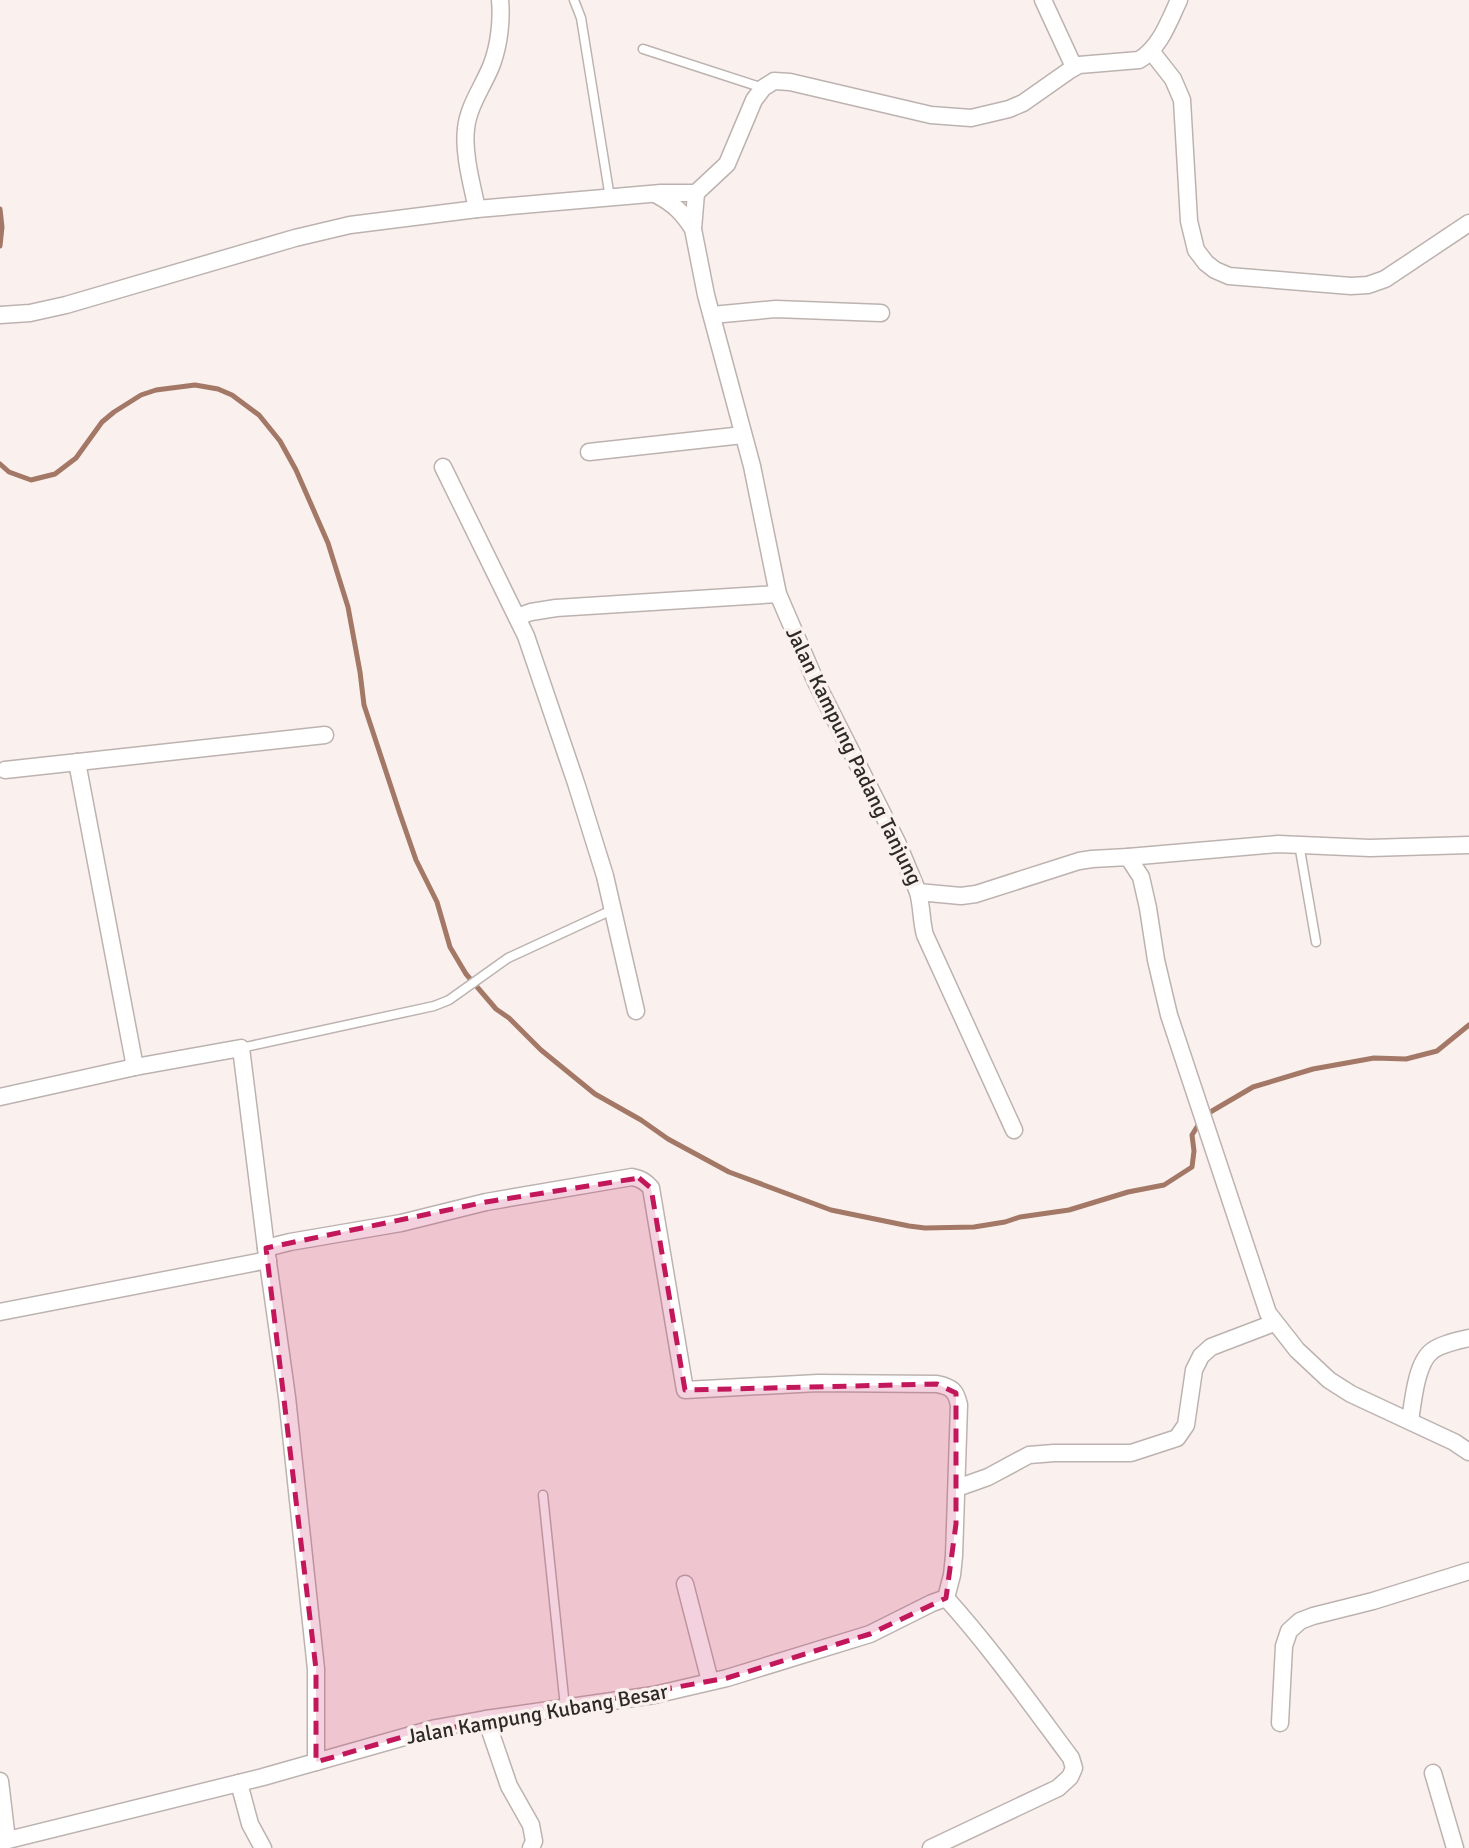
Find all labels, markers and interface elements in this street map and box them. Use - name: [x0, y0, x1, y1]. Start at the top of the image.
- street label: Jalan Kampung Padang Tanjung: [780, 623, 928, 889]
- street label: Jalan Kampung Kubang Besar: [404, 1678, 670, 1750]

